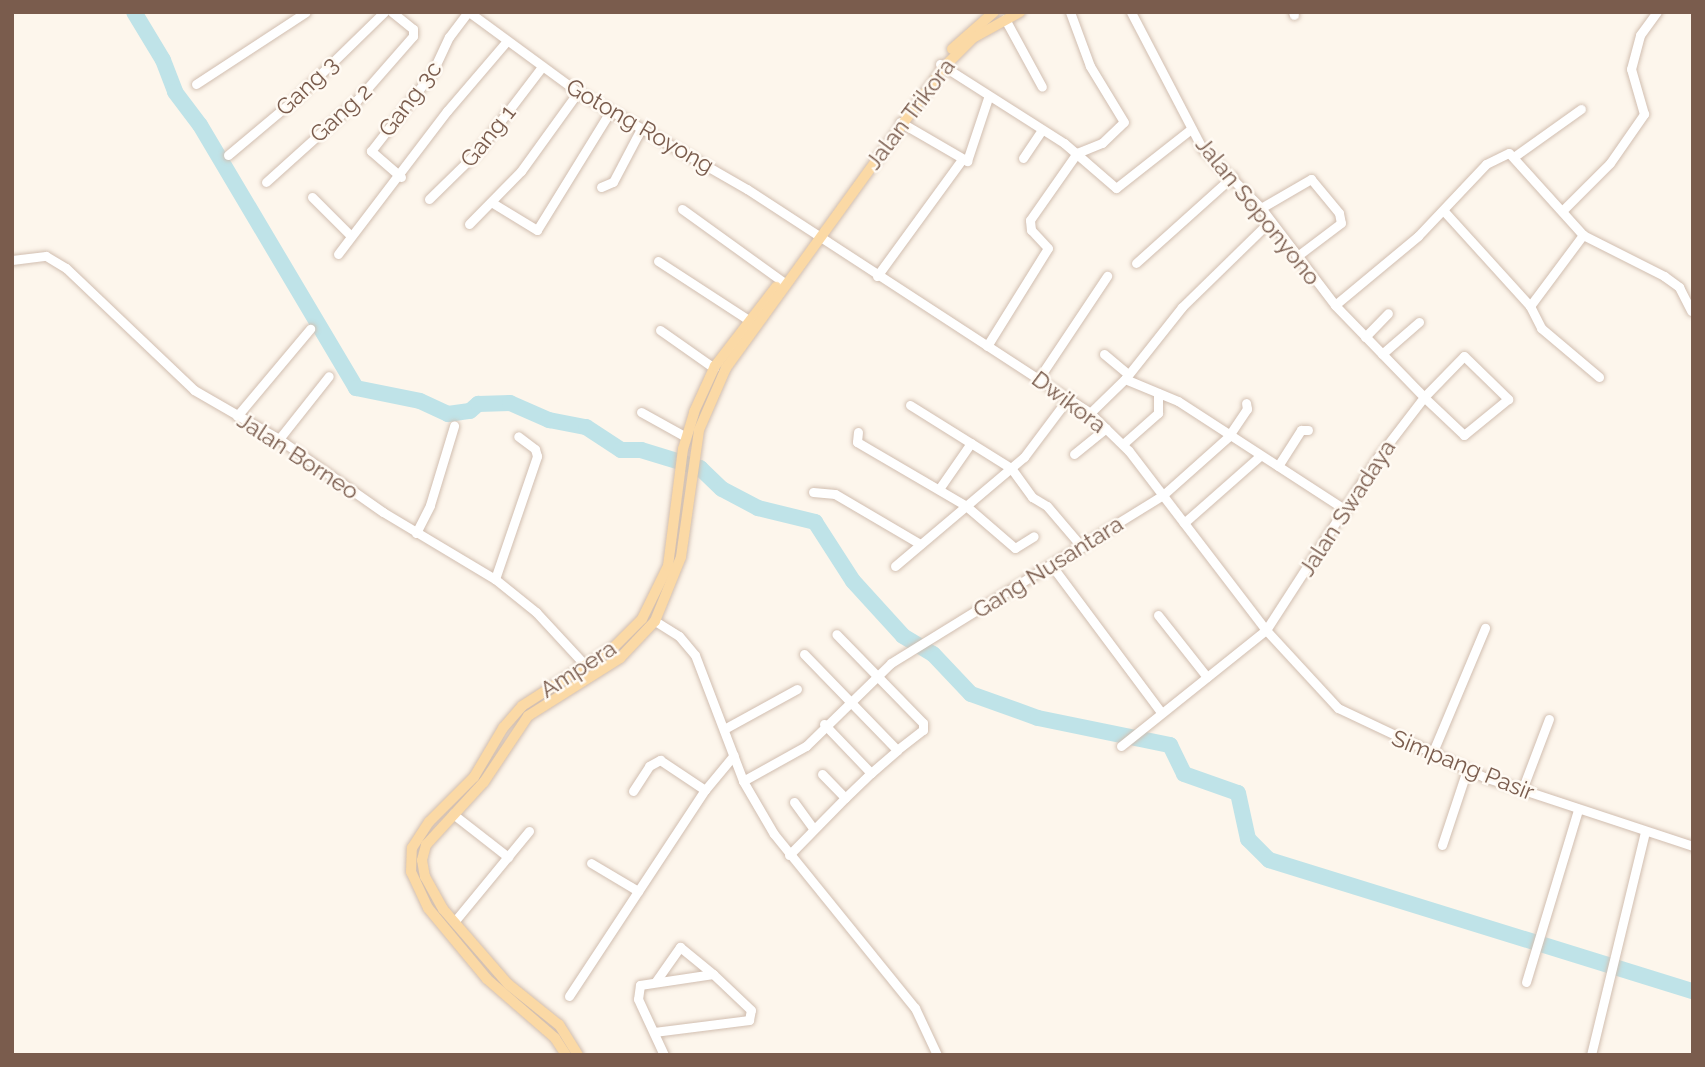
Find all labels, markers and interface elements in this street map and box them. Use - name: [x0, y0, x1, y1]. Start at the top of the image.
- street label: Gang 3: [270, 50, 344, 122]
- street label: Jalan Trikora: [859, 53, 961, 175]
- street label: Gang 3c: [373, 56, 447, 142]
- street label: Gotong Royong: [561, 73, 719, 179]
- street label: Gang 2: [304, 78, 378, 148]
- street label: Gang 1: [455, 99, 521, 173]
- street label: Jalan Soponyono: [1190, 131, 1326, 291]
- street label: Dwikora: [1026, 365, 1112, 439]
- street label: Jalan Borneo: [232, 407, 364, 505]
- street label: Jalan Swadaya: [1293, 435, 1401, 581]
- street label: Gang Nusantara: [968, 510, 1128, 624]
- street label: Ampera: [535, 634, 621, 704]
- street label: Simpang Pasir: [1388, 724, 1538, 806]

